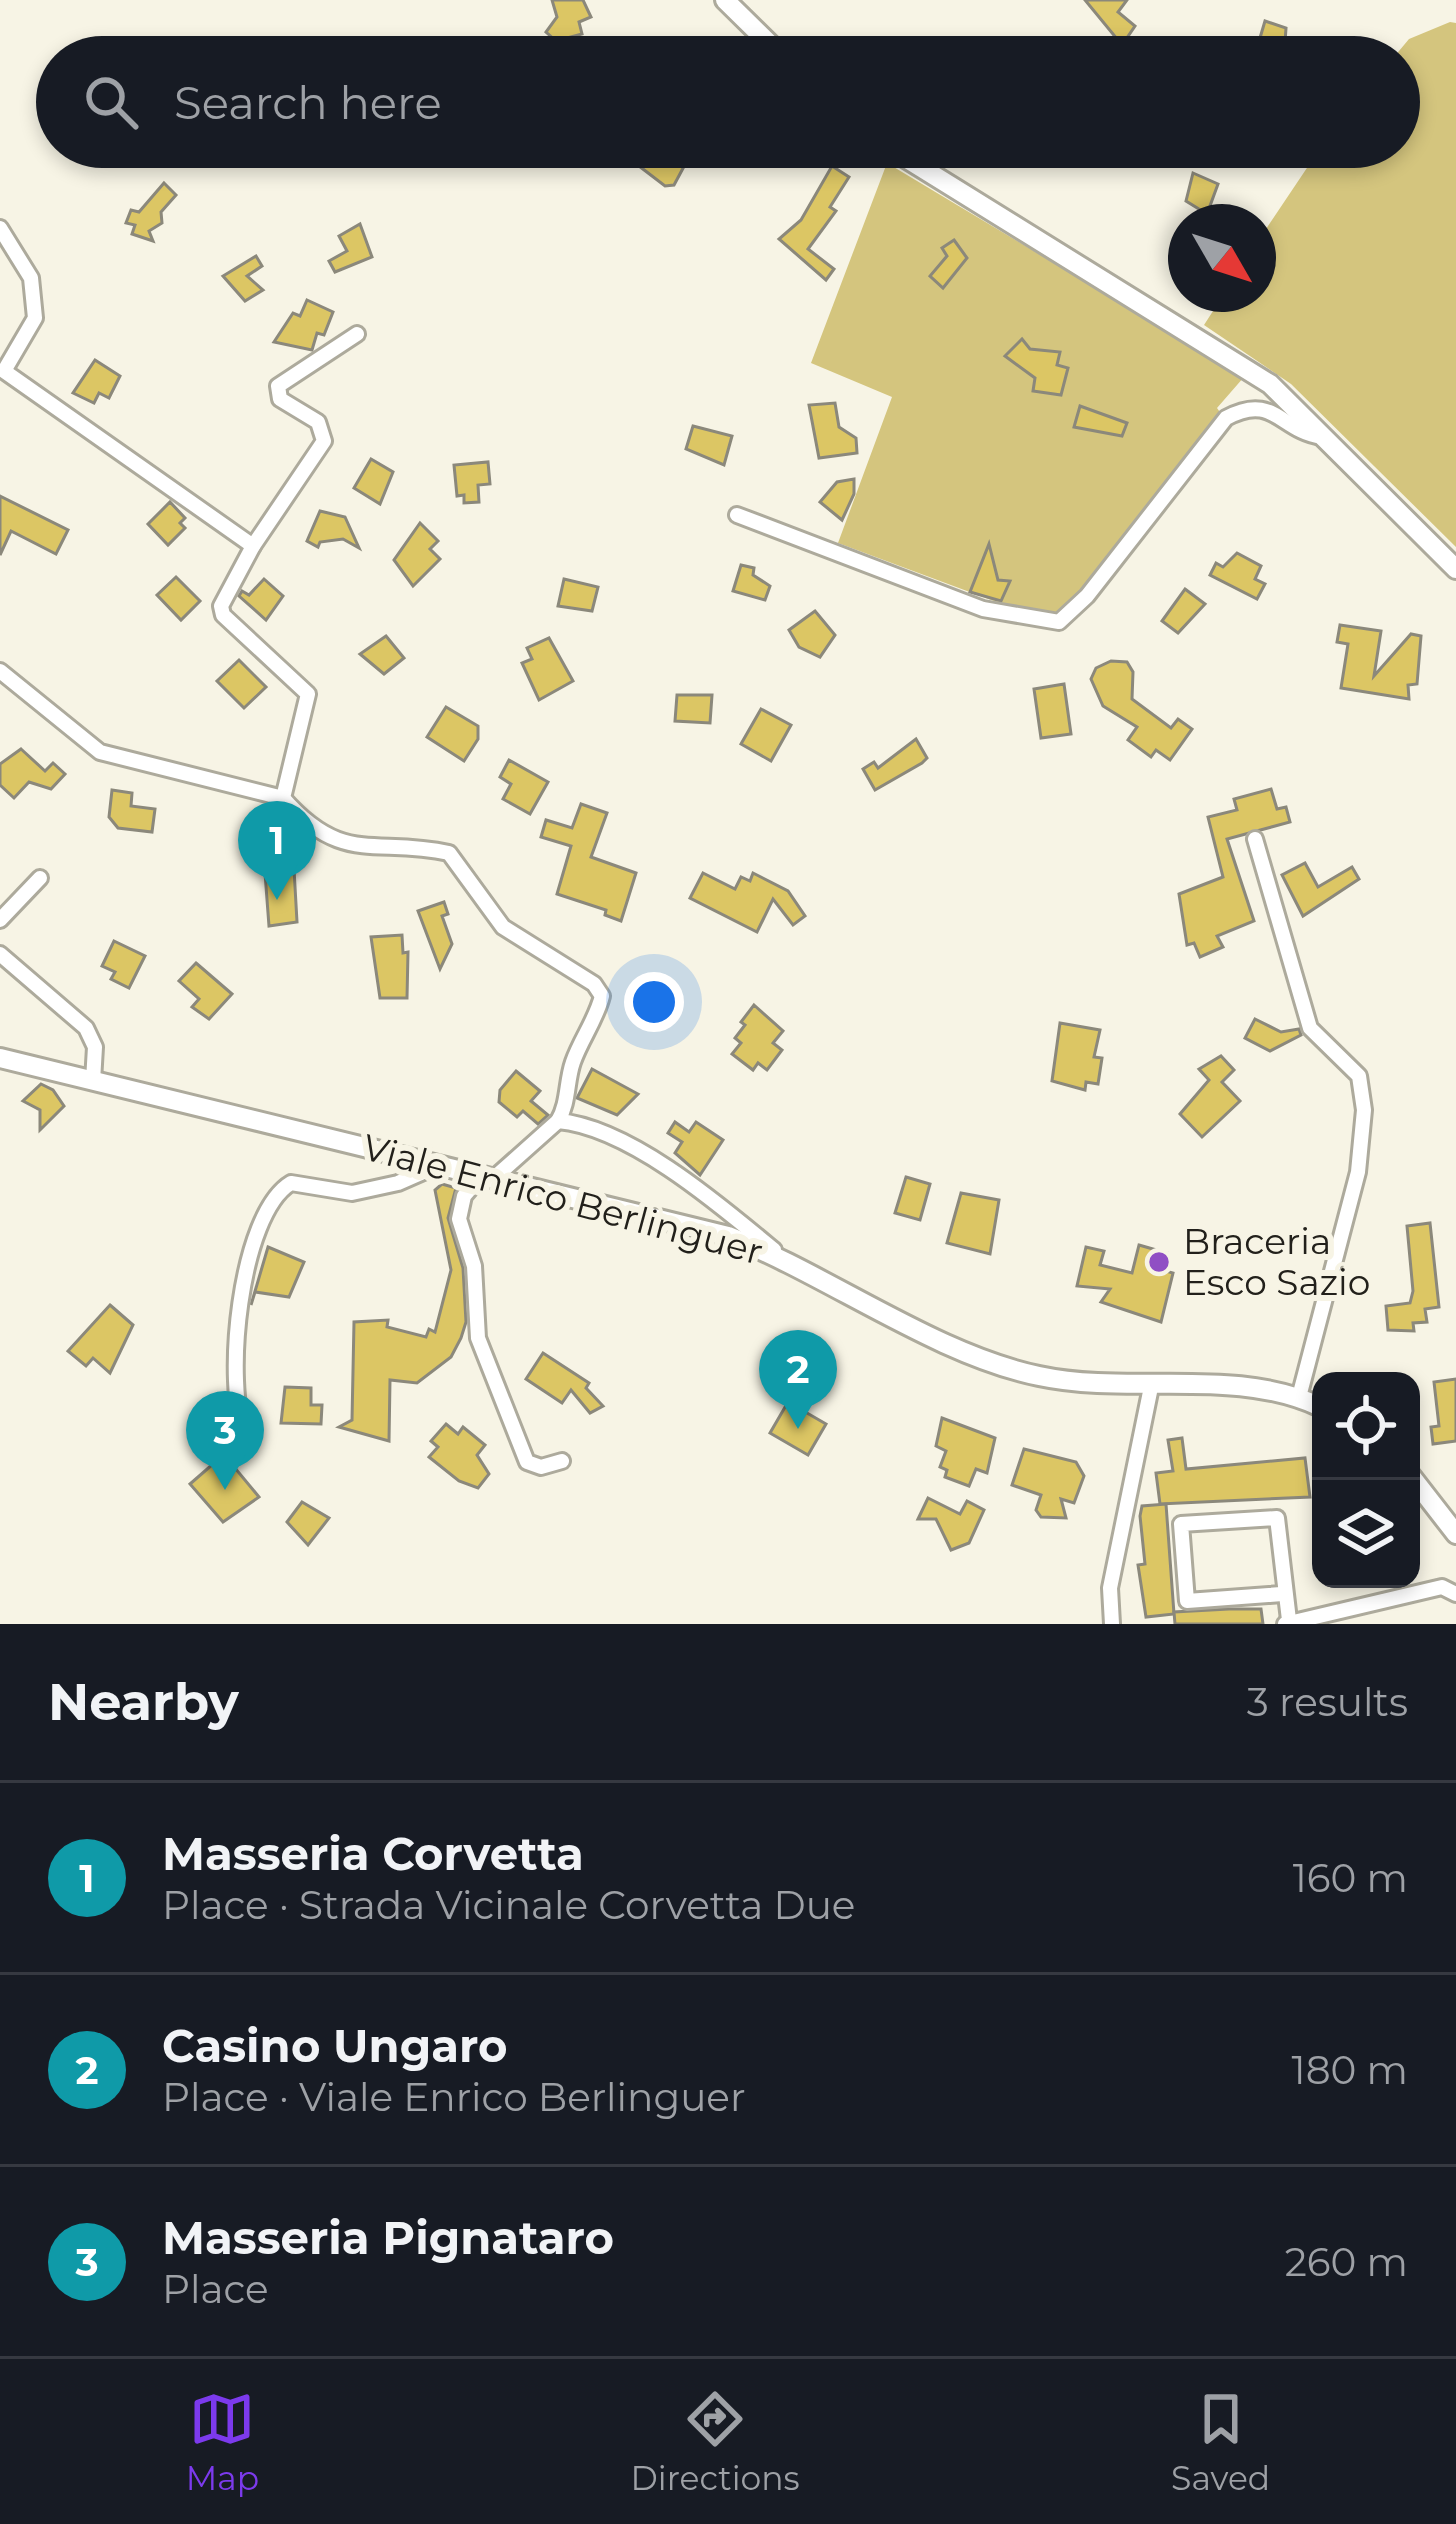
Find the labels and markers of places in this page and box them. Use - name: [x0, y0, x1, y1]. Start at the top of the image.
- pin: 1: [238, 801, 316, 900]
- place label: Braceria Esco Sazio: [1183, 1219, 1370, 1304]
- marker: Braceria Esco Sazio: [1146, 1249, 1172, 1275]
- pin: 2: [759, 1330, 837, 1429]
- pin: 3: [186, 1391, 264, 1490]

